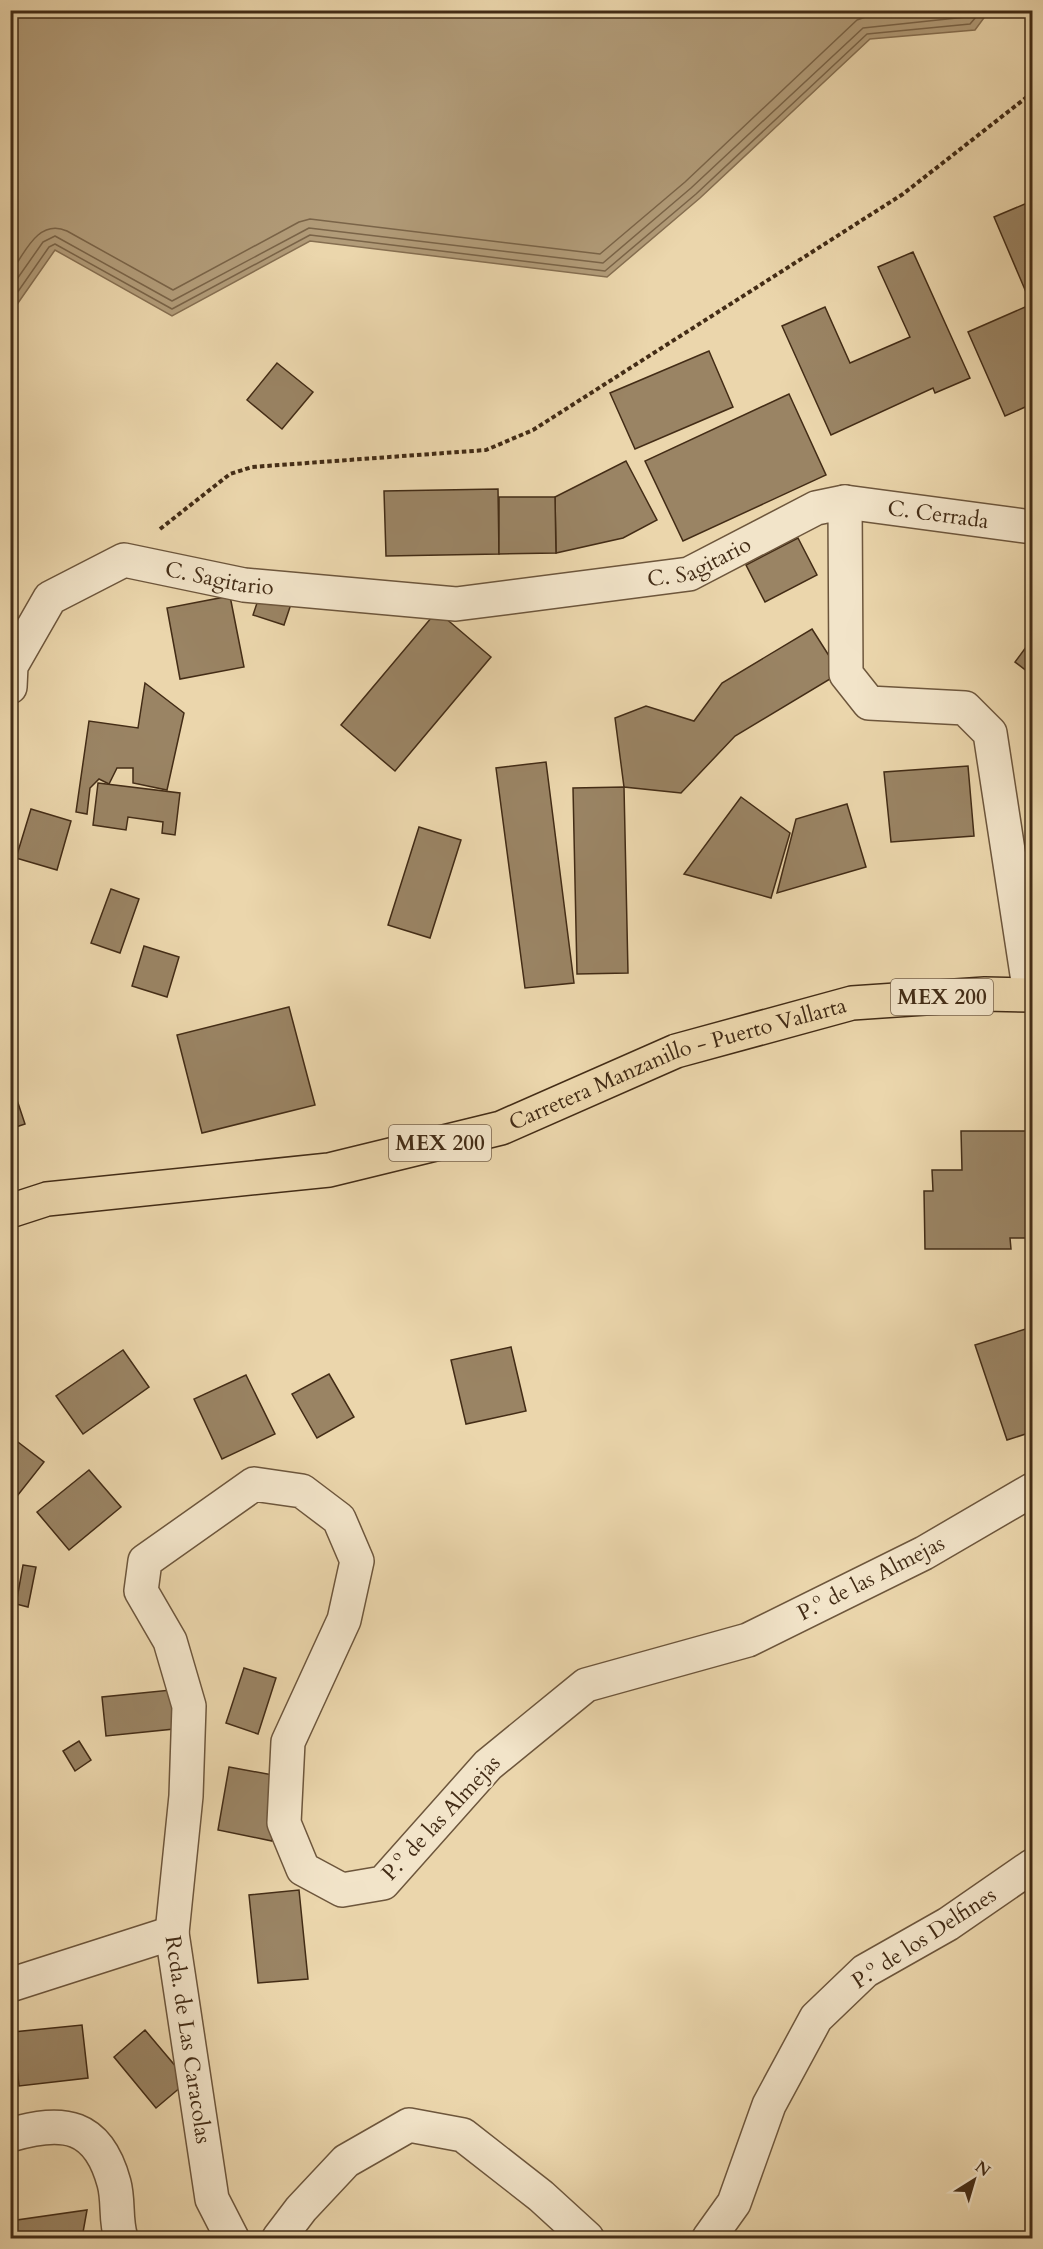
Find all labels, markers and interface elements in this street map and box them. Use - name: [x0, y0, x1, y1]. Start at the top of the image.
- street label: C. Cerrada: [886, 493, 991, 536]
- street label: C. Sagitario: [645, 529, 756, 594]
- street label: C. Sagitario: [162, 554, 275, 603]
- road number: MEX 200: [891, 979, 993, 1015]
- street label: Carretera Manzanillo - Puerto Vallarta: [504, 990, 850, 1138]
- road number: MEX 200: [389, 1125, 491, 1161]
- street label: P.º de las Almejas: [792, 1528, 950, 1628]
- street label: P.º de las Almejas: [375, 1749, 507, 1887]
- street label: P.º de los Delfines: [846, 1880, 1002, 1996]
- street label: Rcda. de Las Caracolas: [158, 1934, 218, 2146]
- north arrow: [944, 2150, 1004, 2210]
- text: N: [970, 2156, 995, 2182]

